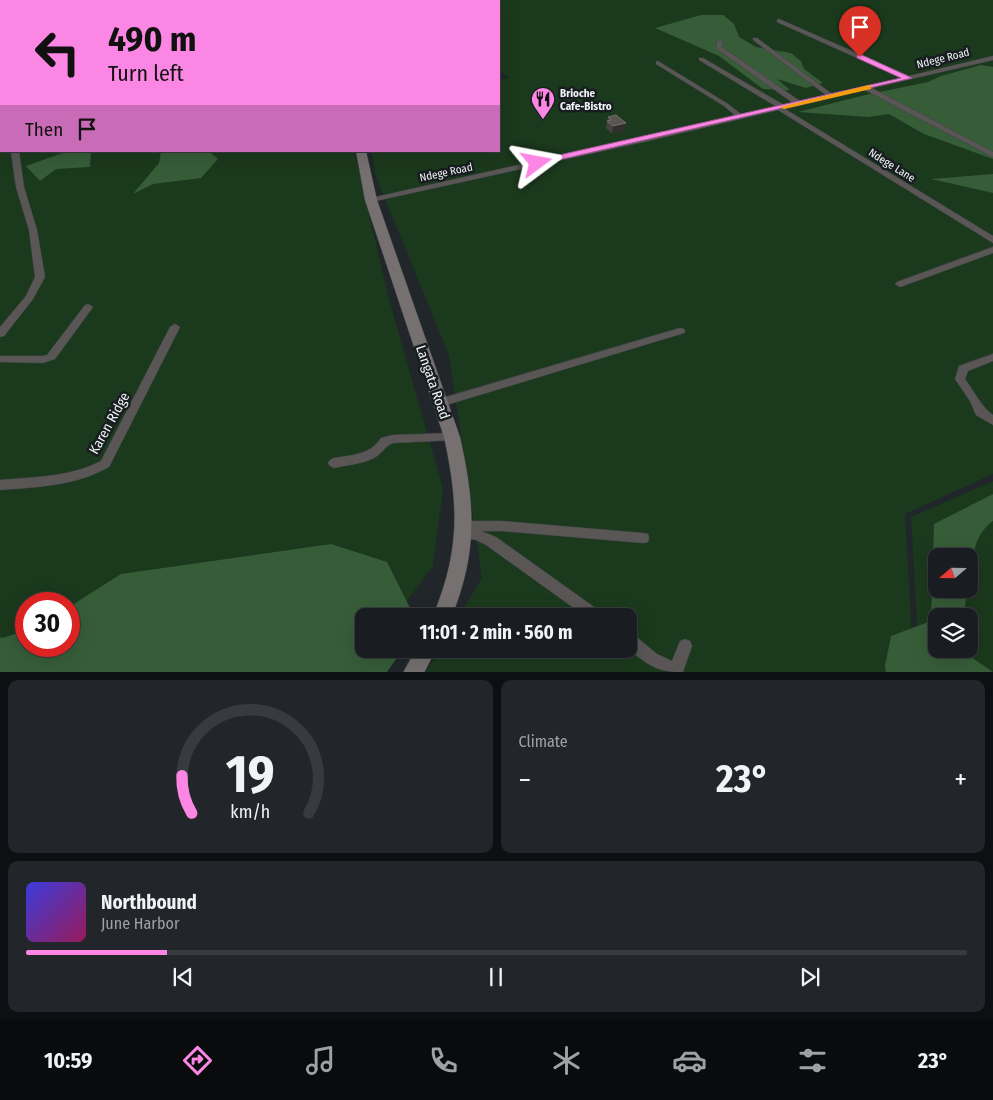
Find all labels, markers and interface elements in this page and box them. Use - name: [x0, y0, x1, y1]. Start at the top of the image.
- pin: [839, 6, 881, 57]
- icon: arrive: [846, 13, 874, 41]
- text: 490 m: [108, 18, 197, 60]
- icon: left: [25, 20, 90, 85]
- street label: Ndege Road: [915, 46, 971, 71]
- text: Turn left: [108, 60, 184, 87]
- restaurant icon: Brioche Cafe-Bistro: [530, 86, 556, 120]
- place label: Brioche Cafe-Bistro: [560, 87, 612, 113]
- icon: arrive: [73, 115, 101, 143]
- text: Then: [25, 118, 63, 141]
- position arrow: [510, 136, 562, 188]
- street label: Ndege Lane: [866, 146, 917, 185]
- street label: Ndege Road: [418, 161, 474, 184]
- street label: Langata Road: [412, 343, 453, 421]
- street label: Karen Ridge: [85, 389, 133, 457]
- north arrow: [928, 548, 978, 598]
- map controls: [928, 548, 978, 658]
- speed limit sign: 30: [15, 592, 80, 657]
- button: layers: [928, 608, 978, 658]
- text: 11:01 · 2 min · 560 m: [420, 621, 572, 644]
- text: Climate: [519, 732, 568, 751]
- text: 19: [226, 743, 275, 806]
- text: 23°: [716, 756, 769, 802]
- text: −: [519, 763, 531, 796]
- text: +: [954, 763, 967, 796]
- text: km/h: [230, 801, 270, 823]
- text: Northbound: [101, 891, 197, 914]
- text: June Harbor: [101, 914, 179, 933]
- icon: previous: [169, 963, 197, 991]
- icon: pause: [482, 963, 510, 991]
- icon: next: [796, 963, 824, 991]
- icon: directions: [180, 1043, 215, 1078]
- icon: music: [303, 1043, 338, 1078]
- icon: phone: [426, 1043, 461, 1078]
- icon: climate: [549, 1043, 584, 1078]
- icon: car: [672, 1043, 707, 1078]
- icon: filters: [795, 1043, 830, 1078]
- text: 10:59: [44, 1047, 92, 1074]
- text: 23°: [918, 1047, 949, 1074]

